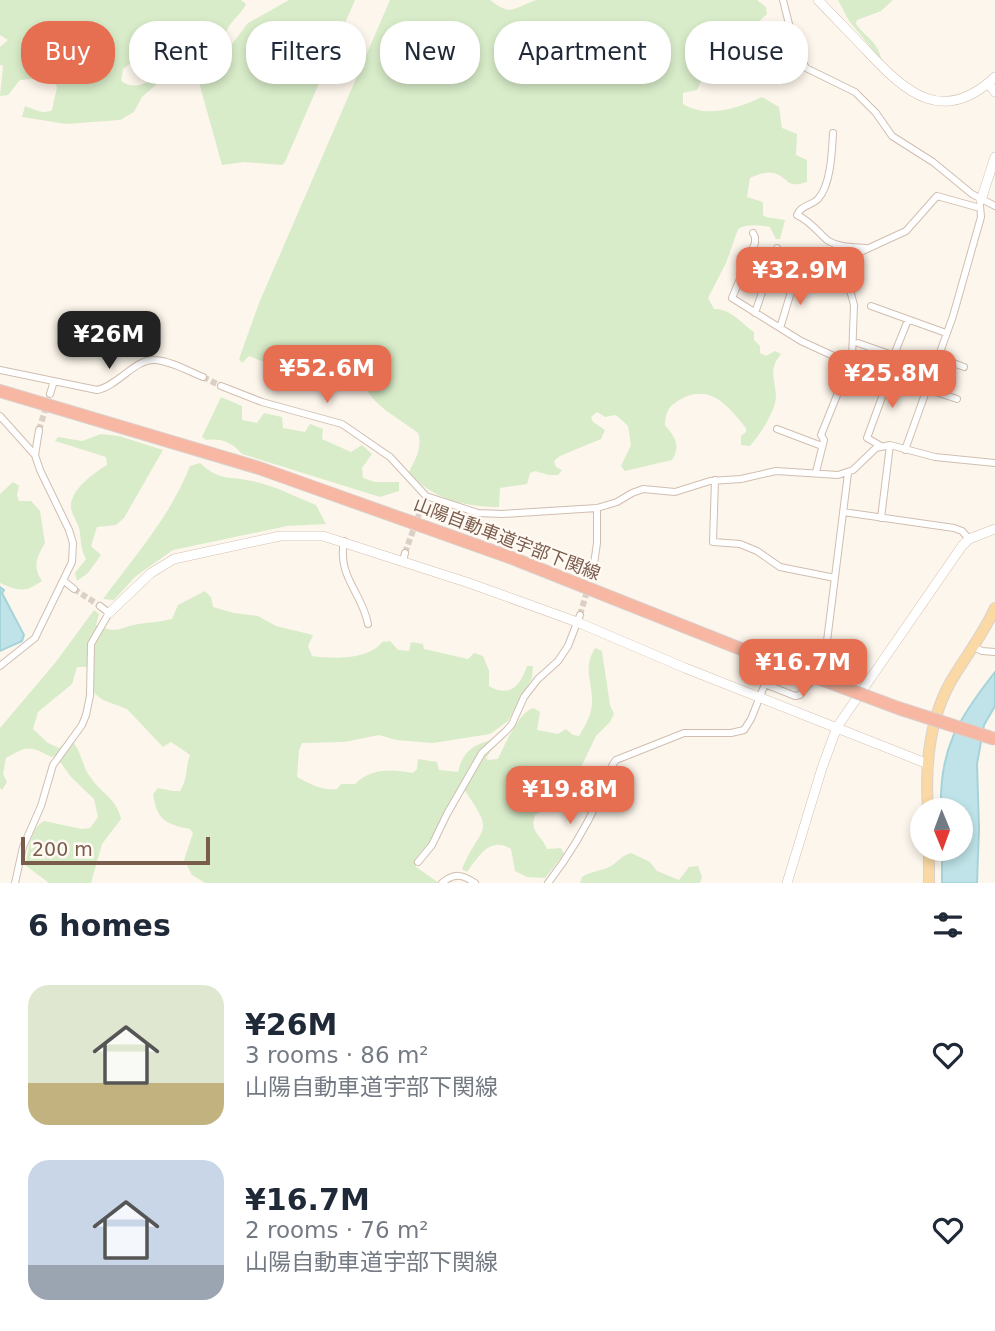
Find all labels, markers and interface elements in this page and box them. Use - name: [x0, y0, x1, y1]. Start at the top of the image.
- chip: Buy: [21, 21, 115, 84]
- chip: Rent: [129, 21, 232, 84]
- chip: Filters: [246, 21, 366, 84]
- chip: New: [380, 21, 480, 84]
- chip: Apartment: [494, 21, 671, 84]
- chip: House: [685, 21, 808, 84]
- pin: ¥32.9M: [743, 247, 857, 307]
- text: ¥32.9M: [752, 257, 848, 283]
- pin: ¥26M: [68, 312, 150, 371]
- text: ¥26M: [74, 321, 144, 347]
- pin: ¥52.6M: [270, 346, 384, 405]
- pin: ¥25.8M: [835, 350, 949, 410]
- text: ¥52.6M: [279, 355, 375, 381]
- text: ¥25.8M: [844, 360, 940, 386]
- street label: 山陽自動車道宇部下関線: [411, 493, 603, 584]
- pin: ¥16.7M: [746, 640, 860, 699]
- text: ¥16.7M: [755, 649, 851, 675]
- pin: ¥19.8M: [513, 766, 627, 826]
- text: ¥19.8M: [522, 776, 618, 802]
- north arrow: [910, 798, 973, 861]
- map controls: [910, 798, 973, 861]
- scale bar: [21, 834, 210, 866]
- text: 200 m: [32, 838, 93, 860]
- icon: filters: [929, 906, 967, 944]
- text: 6 homes: [28, 908, 171, 943]
- text: ¥26M: [245, 1007, 337, 1042]
- icon: home: [84, 1013, 168, 1097]
- icon: heart: [929, 1036, 967, 1074]
- text: 3 rooms · 86 m²: [245, 1042, 429, 1068]
- text: 山陽自動車道宇部下関線: [245, 1074, 498, 1100]
- text: ¥16.7M: [245, 1182, 370, 1217]
- icon: home: [84, 1188, 168, 1272]
- icon: heart: [929, 1211, 967, 1249]
- text: 2 rooms · 76 m²: [245, 1217, 429, 1243]
- text: 山陽自動車道宇部下関線: [245, 1249, 498, 1275]

